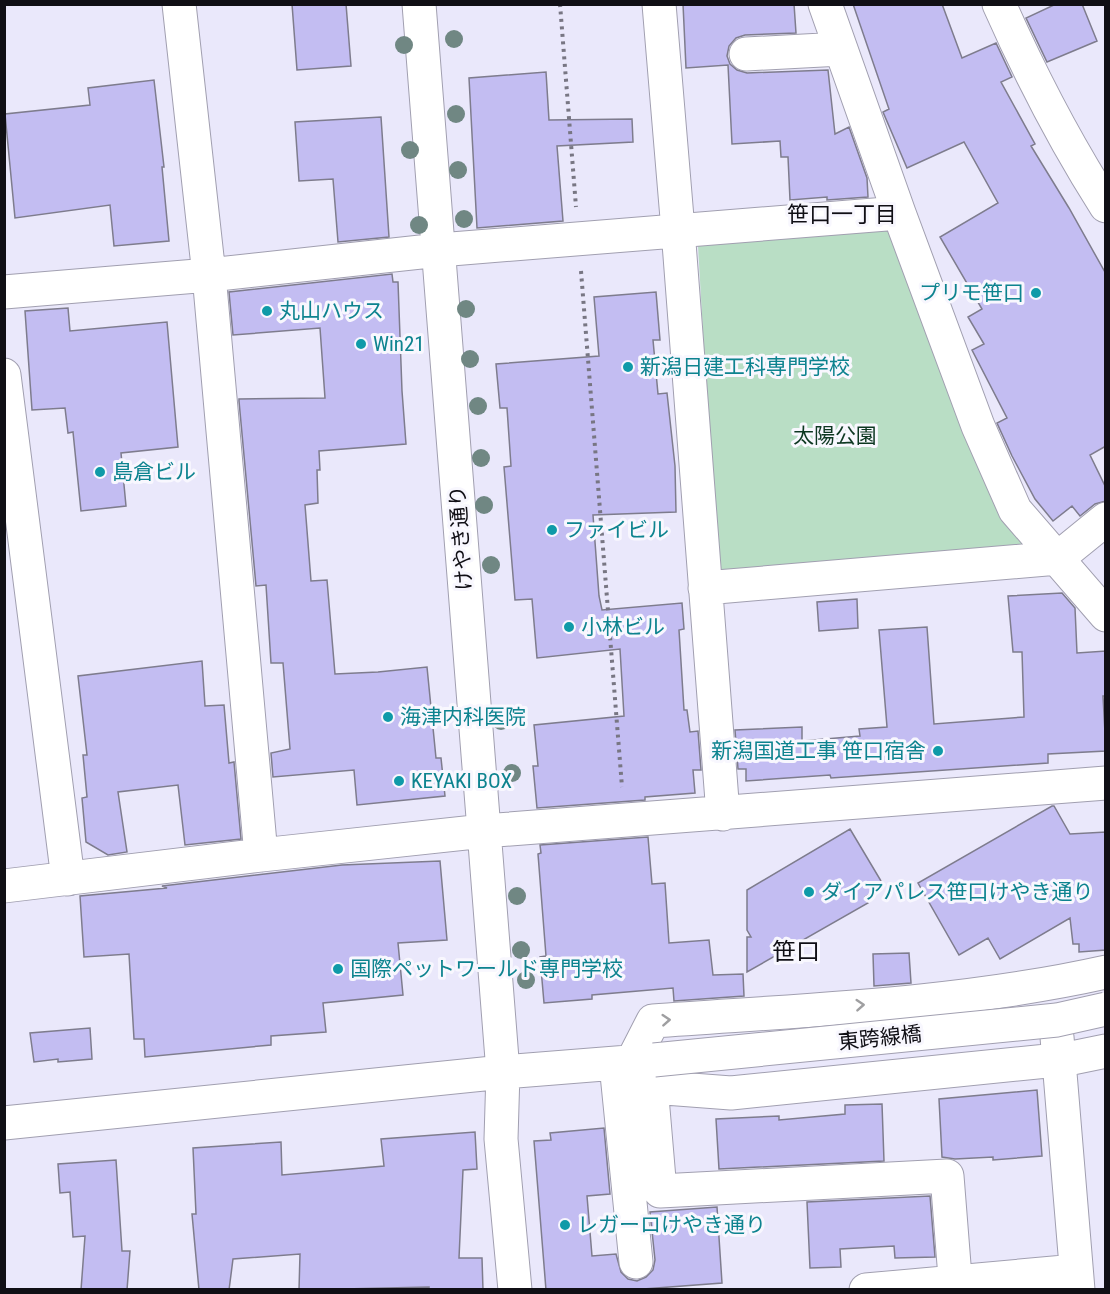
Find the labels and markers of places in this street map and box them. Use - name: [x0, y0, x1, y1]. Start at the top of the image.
- place label: プリモ笹口: [919, 281, 1024, 305]
- marker: プリモ笹口: [1029, 286, 1043, 300]
- place label: 丸山ハウス: [279, 299, 384, 323]
- marker: 丸山ハウス: [260, 304, 274, 318]
- place label: Win21: [373, 332, 425, 356]
- marker: Win21: [354, 337, 368, 351]
- place label: 新潟日建工科専門学校: [640, 355, 850, 379]
- marker: 新潟日建工科専門学校: [621, 360, 635, 374]
- place label: 島倉ビル: [112, 460, 196, 484]
- marker: 島倉ビル: [93, 465, 107, 479]
- place label: ファイビル: [564, 518, 669, 542]
- marker: ファイビル: [545, 523, 559, 537]
- place label: 小林ビル: [581, 615, 665, 639]
- marker: 小林ビル: [562, 620, 576, 634]
- place label: 海津内科医院: [400, 705, 526, 729]
- marker: 海津内科医院: [381, 710, 395, 724]
- place label: 新潟国道工事 笹口宿舎: [711, 739, 926, 763]
- marker: 新潟国道工事 笹口宿舎: [931, 744, 945, 758]
- place label: KEYAKI BOX: [411, 769, 512, 793]
- marker: KEYAKI BOX: [392, 774, 406, 788]
- place label: ダイアパレス笹口けやき通り: [821, 880, 1094, 904]
- marker: ダイアパレス笹口けやき通り: [802, 885, 816, 899]
- place label: 国際ペットワールド専門学校: [350, 957, 623, 981]
- marker: 国際ペットワールド専門学校: [331, 962, 345, 976]
- place label: レガーロけやき通り: [577, 1213, 766, 1237]
- marker: レガーロけやき通り: [558, 1218, 572, 1232]

